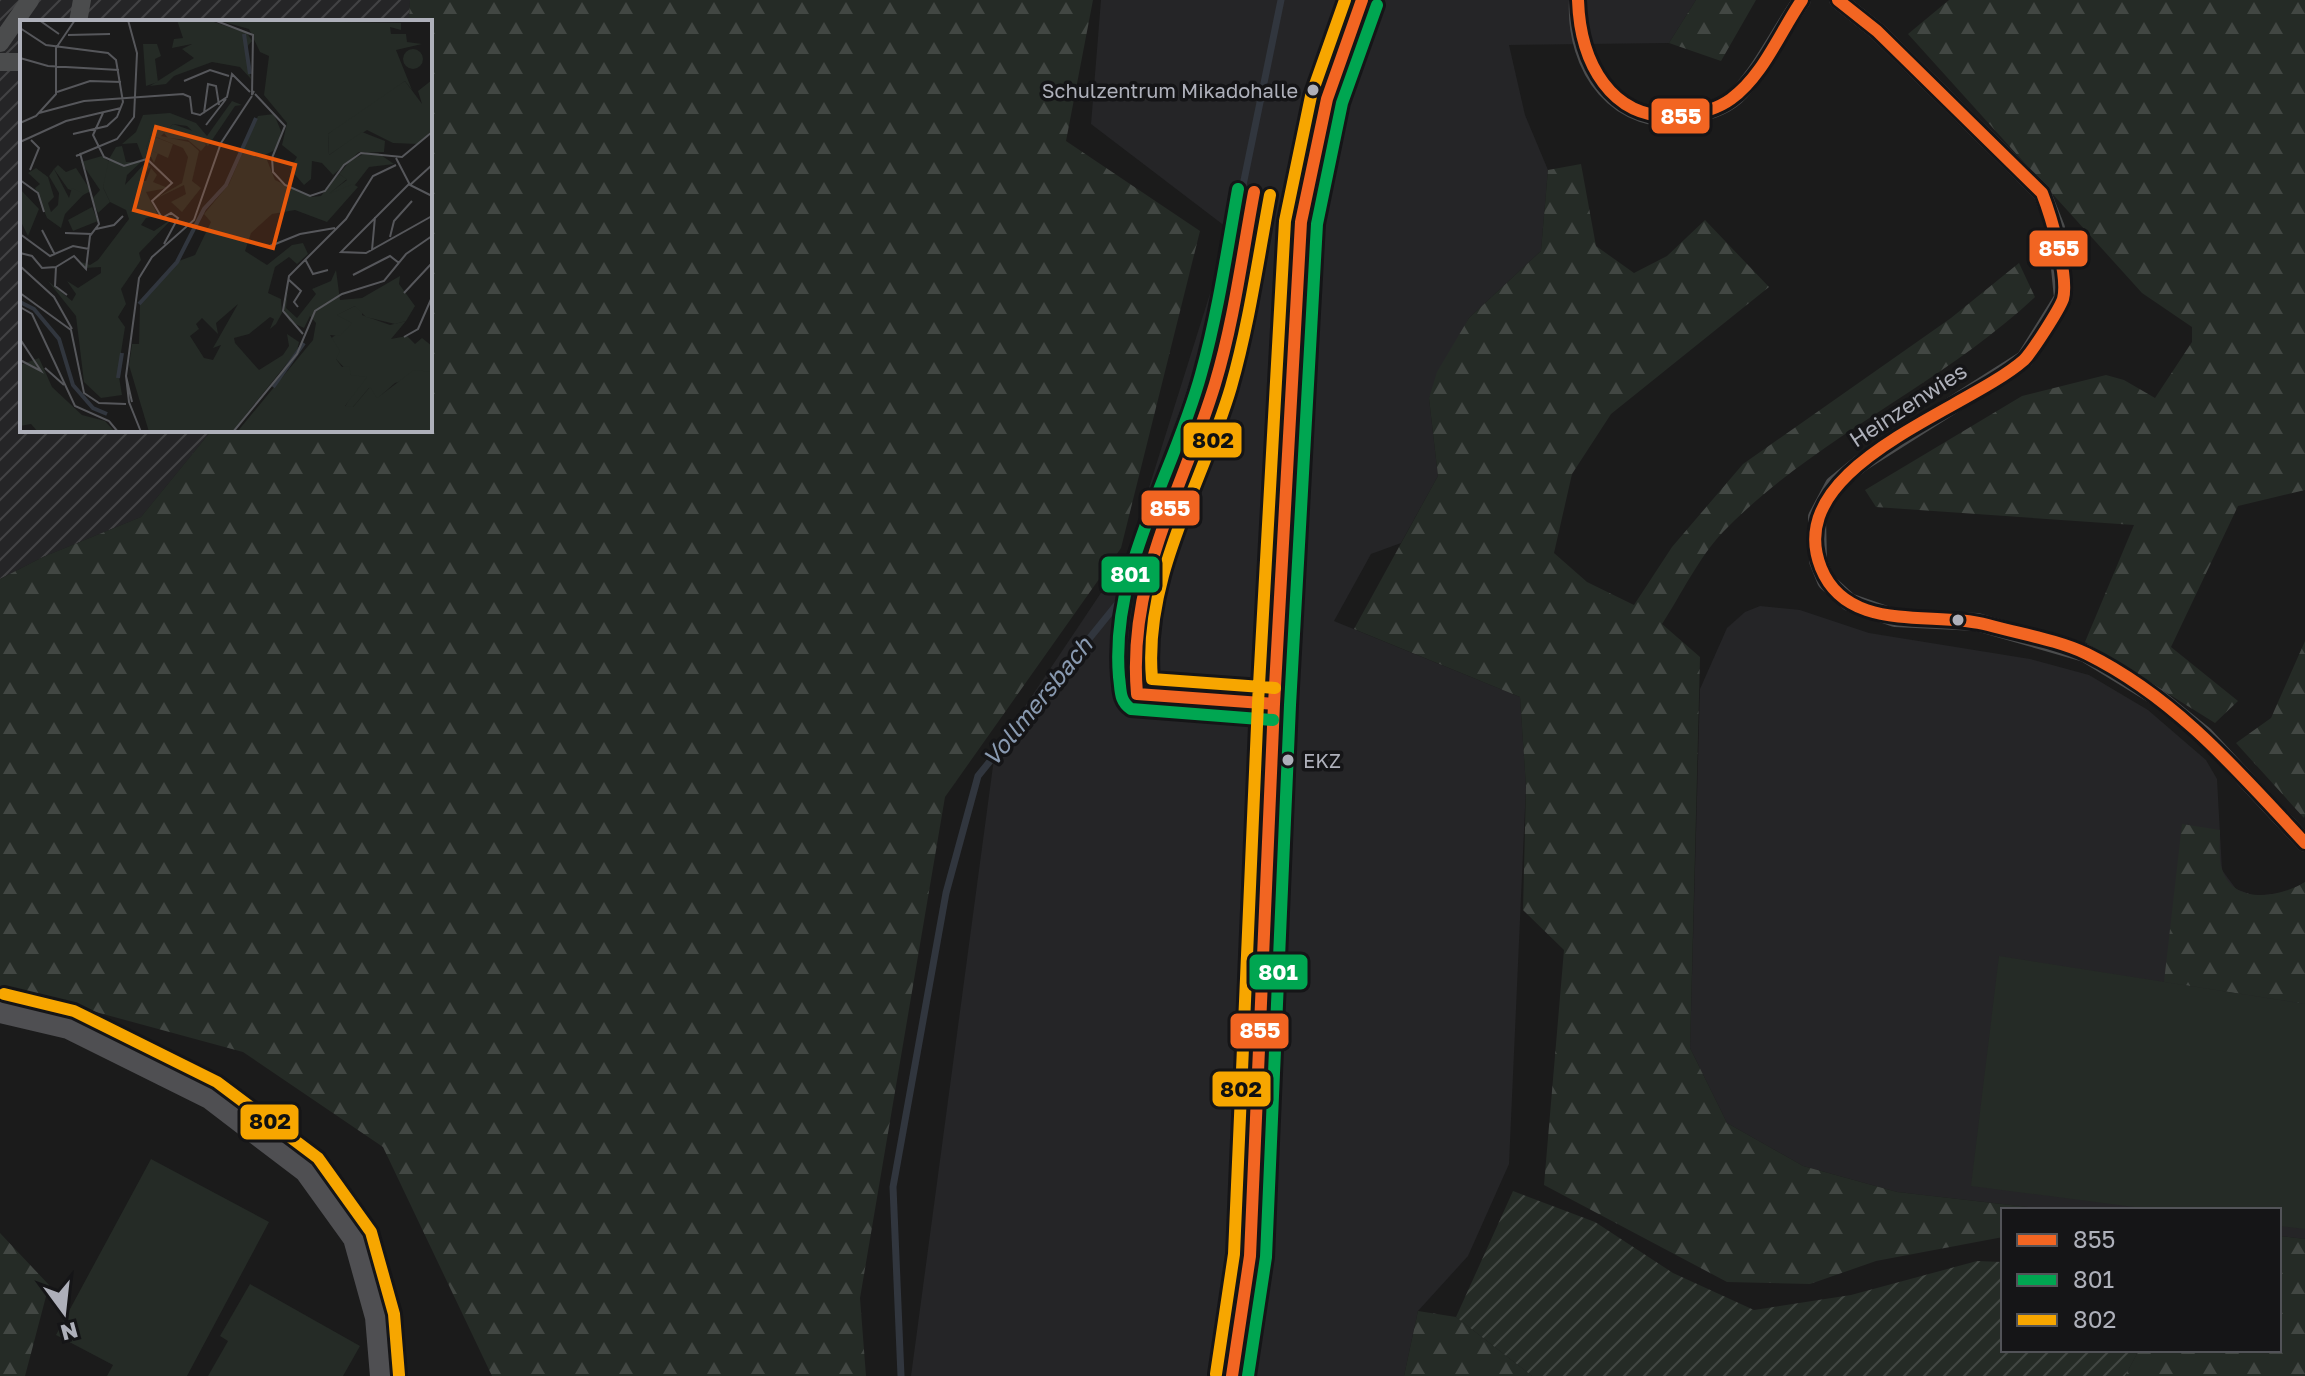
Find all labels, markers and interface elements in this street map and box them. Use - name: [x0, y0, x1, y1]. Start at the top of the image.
- inset map: [20, 20, 432, 432]
- place label: Schulzentrum Mikadohalle: [1042, 78, 1298, 102]
- marker: Schulzentrum Mikadohalle: [1305, 82, 1321, 98]
- line badge: 855: [1650, 97, 1711, 135]
- text: 855: [1661, 102, 1701, 129]
- line badge: 855: [2028, 229, 2089, 268]
- text: 855: [2039, 234, 2079, 261]
- street label: Heinzenwies: [1844, 357, 1971, 452]
- line badge: 802: [1182, 421, 1243, 459]
- text: 802: [1192, 426, 1234, 453]
- line badge: 855: [1140, 489, 1201, 527]
- text: 855: [1150, 494, 1190, 521]
- line badge: 801: [1100, 555, 1161, 594]
- text: 801: [1110, 560, 1150, 587]
- unlabelled marker: [1950, 612, 1966, 628]
- water label: Vollmersbach: [976, 630, 1099, 772]
- place label: EKZ: [1303, 748, 1341, 772]
- marker: EKZ: [1280, 752, 1296, 768]
- line badge: 801: [1248, 953, 1309, 991]
- text: 801: [1258, 958, 1298, 985]
- line badge: 855: [1229, 1012, 1290, 1050]
- text: 855: [1240, 1016, 1280, 1043]
- line badge: 802: [1211, 1070, 1272, 1108]
- text: 802: [1220, 1075, 1262, 1102]
- line badge: 802: [239, 1103, 300, 1141]
- text: 802: [249, 1107, 291, 1134]
- legend: [2001, 1208, 2281, 1352]
- text: 855: [2073, 1224, 2115, 1253]
- text: 801: [2073, 1264, 2114, 1293]
- north arrow: [24, 1272, 104, 1352]
- text: 802: [2073, 1304, 2116, 1333]
- text: N: [58, 1317, 81, 1347]

